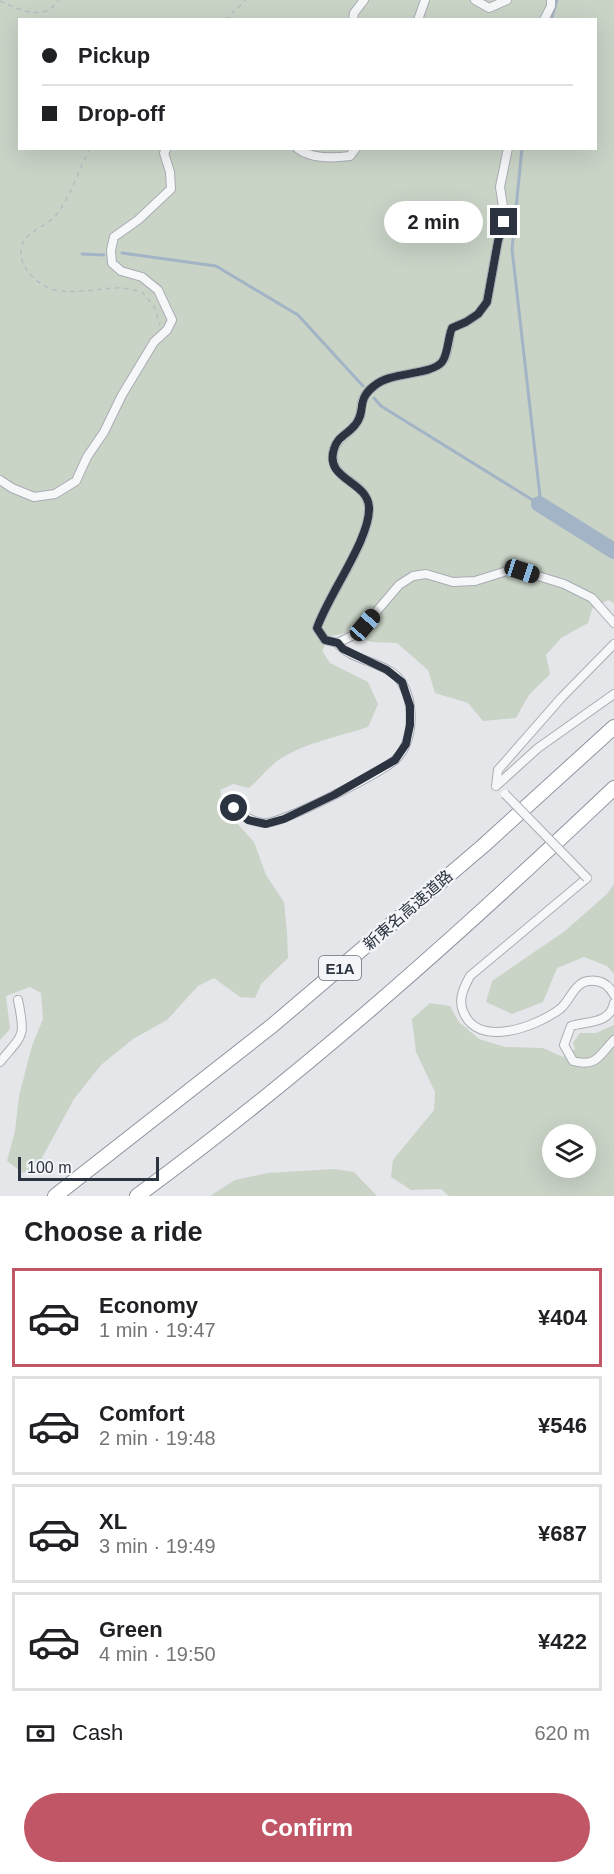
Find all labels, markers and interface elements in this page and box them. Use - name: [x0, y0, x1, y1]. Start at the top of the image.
- text: Pickup: [78, 43, 150, 68]
- text: Drop-off: [78, 101, 165, 126]
- callout: 2 min: [384, 201, 483, 243]
- route end: [490, 208, 517, 235]
- text: 2 min: [407, 211, 460, 233]
- car: [502, 557, 542, 585]
- car: [346, 606, 384, 644]
- route start: [220, 794, 247, 821]
- street label: 新東名高速道路: [360, 867, 456, 953]
- road number: E1A: [319, 956, 361, 980]
- map controls: [542, 1124, 596, 1178]
- button: layers: [542, 1124, 596, 1178]
- scale bar: [18, 1154, 159, 1182]
- text: 100 m: [27, 1159, 71, 1176]
- text: Choose a ride: [24, 1217, 203, 1247]
- icon: car: [27, 1291, 81, 1345]
- text: Economy: [99, 1293, 198, 1318]
- text: ¥404: [538, 1305, 587, 1330]
- text: 1 min · 19:47: [99, 1319, 216, 1341]
- icon: car: [27, 1399, 81, 1453]
- text: Comfort: [99, 1401, 185, 1426]
- text: ¥546: [538, 1413, 587, 1438]
- text: 2 min · 19:48: [99, 1427, 216, 1449]
- icon: car: [27, 1507, 81, 1561]
- text: XL: [99, 1509, 127, 1534]
- text: ¥687: [538, 1521, 587, 1546]
- text: 3 min · 19:49: [99, 1535, 216, 1557]
- icon: car: [27, 1615, 81, 1669]
- text: Green: [99, 1617, 163, 1642]
- text: ¥422: [538, 1629, 587, 1654]
- text: 4 min · 19:50: [99, 1643, 216, 1665]
- icon: cash: [24, 1717, 57, 1750]
- text: Cash: [72, 1720, 123, 1745]
- text: 620 m: [534, 1722, 590, 1744]
- button: Confirm: [24, 1793, 590, 1862]

